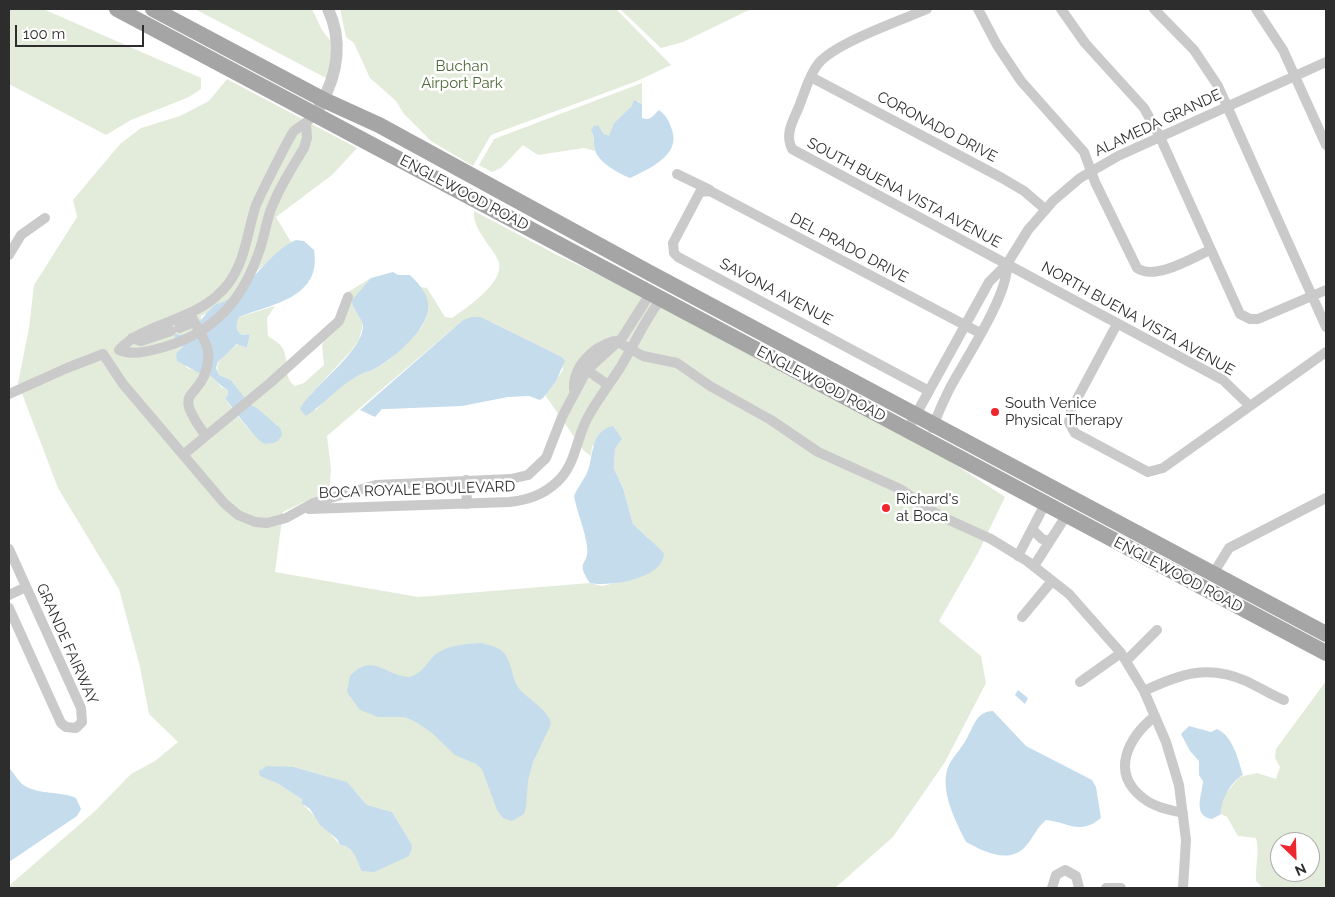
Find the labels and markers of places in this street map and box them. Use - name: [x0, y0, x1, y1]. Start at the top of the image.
- place label: South Venice Physical Therapy: [1005, 394, 1123, 429]
- marker: South Venice Physical Therapy: [989, 406, 1001, 418]
- place label: Richard's at Boca: [896, 490, 959, 525]
- marker: Richard's at Boca: [880, 502, 892, 514]

